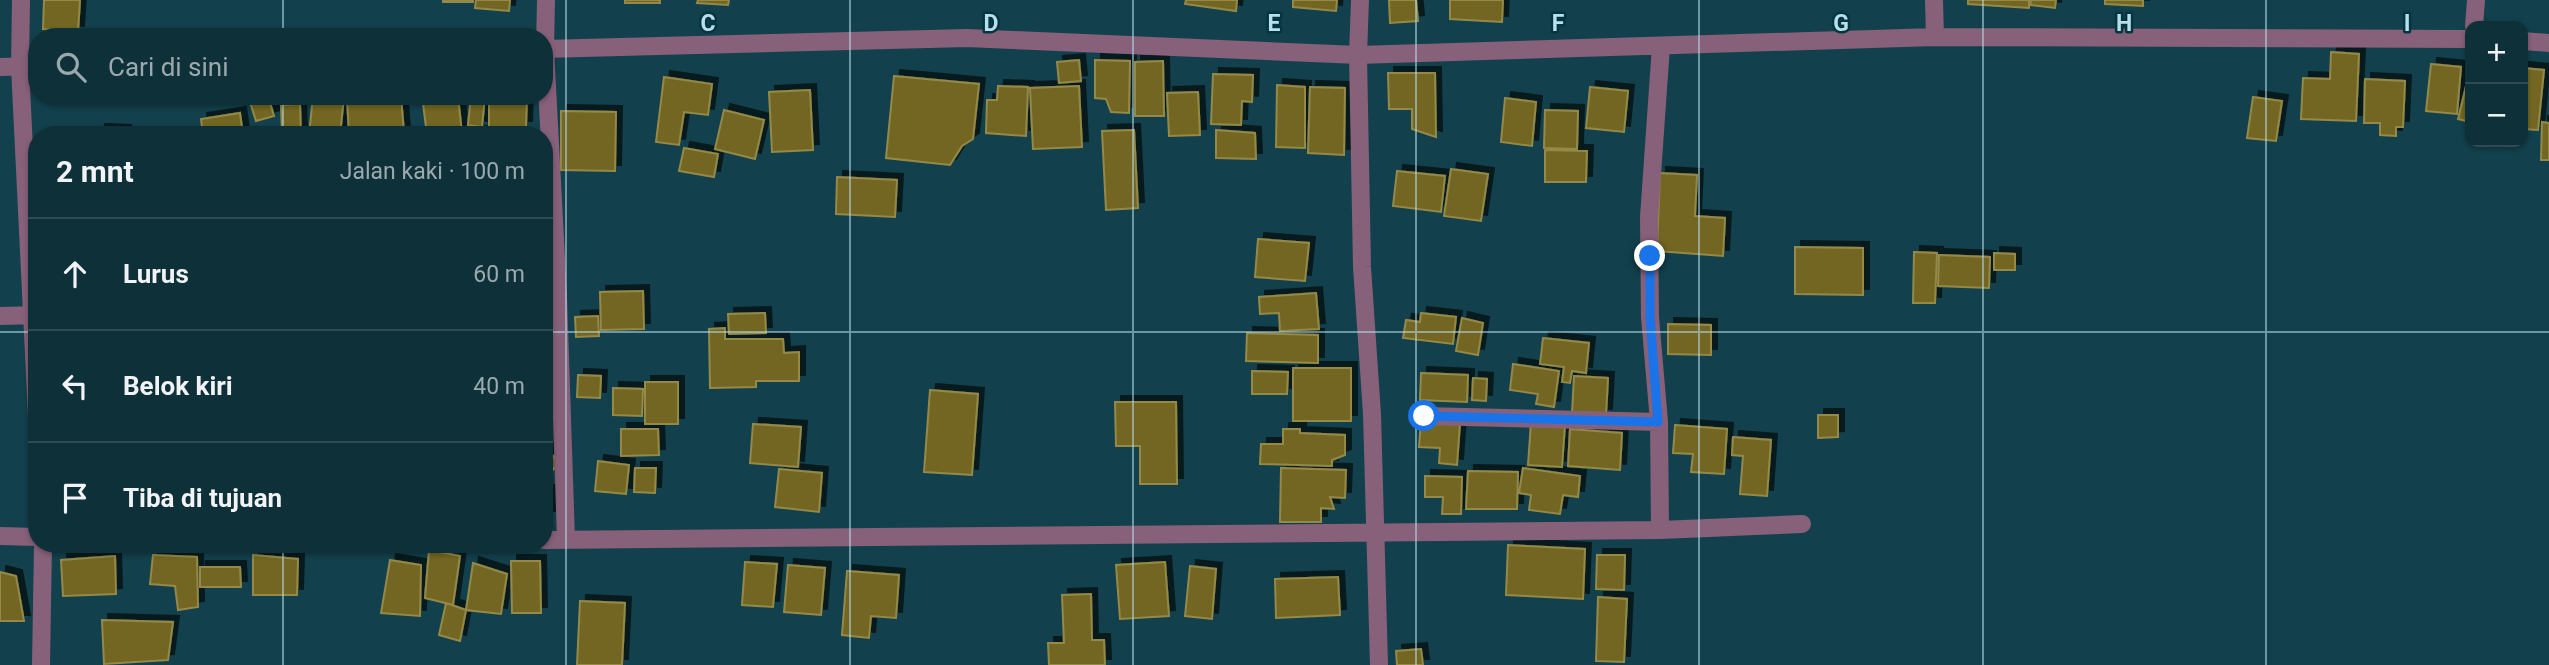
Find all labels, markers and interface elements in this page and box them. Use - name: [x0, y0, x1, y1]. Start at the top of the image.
- text: C: [700, 10, 716, 37]
- text: D: [984, 10, 998, 37]
- text: E: [1268, 10, 1281, 37]
- text: F: [1552, 10, 1565, 37]
- text: G: [1833, 10, 1849, 37]
- text: H: [2116, 10, 2132, 37]
- text: I: [2404, 10, 2410, 37]
- map controls: [2465, 21, 2528, 147]
- button: +: [2465, 21, 2528, 84]
- search box: [28, 28, 553, 105]
- icon: search: [52, 48, 90, 86]
- text: Cari di sini: [108, 52, 229, 82]
- button: −: [2465, 84, 2528, 147]
- text: 2 mnt: [56, 154, 134, 189]
- text: Jalan kaki · 100 m: [340, 158, 525, 185]
- route end: [1634, 240, 1665, 271]
- icon: ahead: [56, 255, 94, 293]
- text: Lurus: [123, 259, 189, 289]
- text: 60 m: [473, 261, 525, 288]
- icon: left: [56, 367, 94, 405]
- text: Belok kiri: [123, 371, 233, 401]
- text: 40 m: [473, 373, 525, 400]
- route start: [1408, 400, 1439, 431]
- icon: arrive: [56, 479, 94, 517]
- text: Tiba di tujuan: [123, 483, 282, 513]

